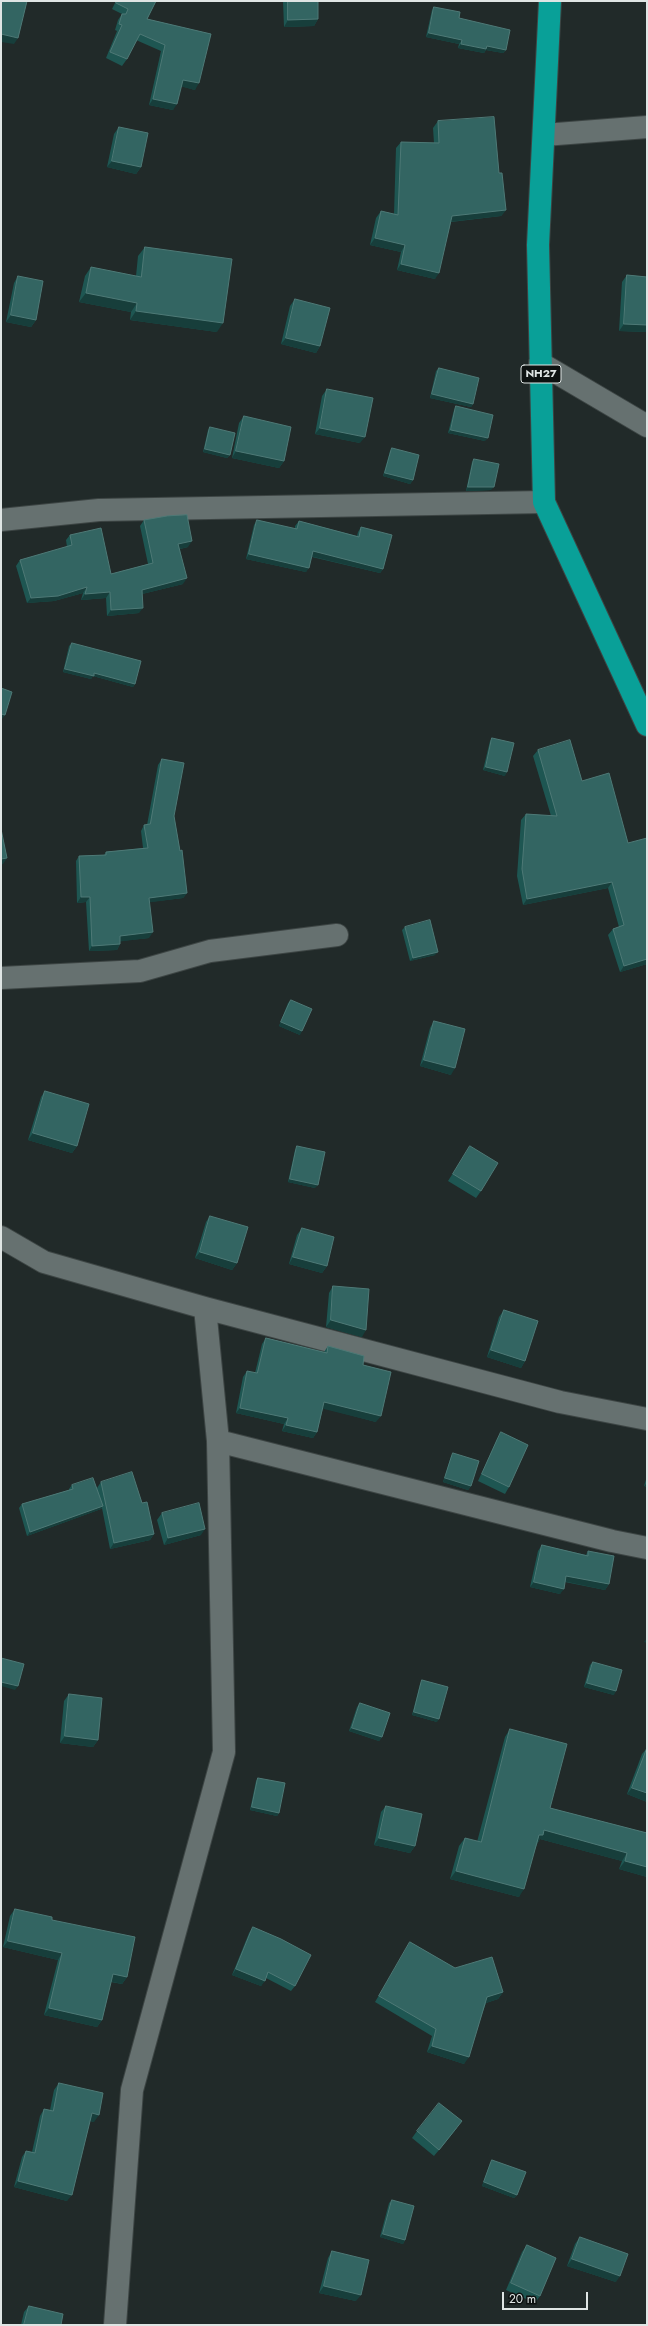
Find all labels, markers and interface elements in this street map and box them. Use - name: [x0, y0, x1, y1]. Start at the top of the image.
- road number: NH27: [521, 365, 561, 383]
- scale bar: [504, 2284, 590, 2310]
- text: 20 m: [509, 2290, 536, 2308]

